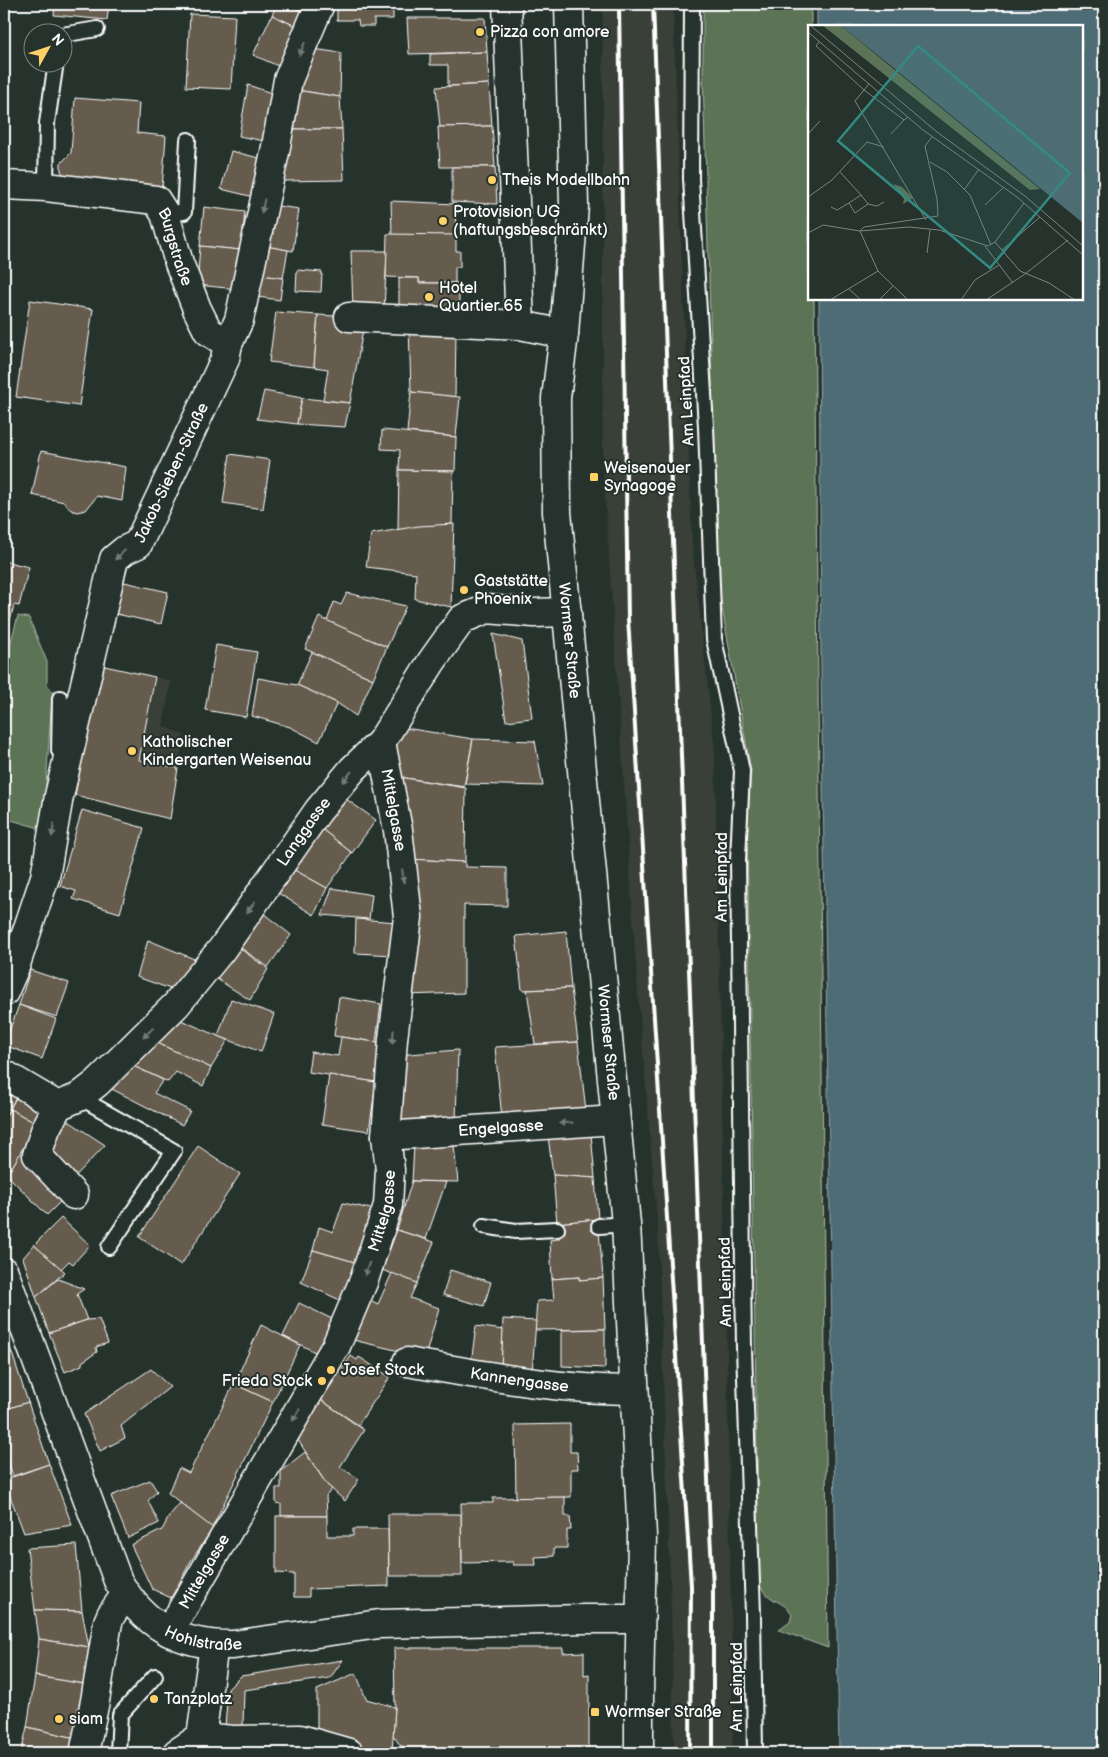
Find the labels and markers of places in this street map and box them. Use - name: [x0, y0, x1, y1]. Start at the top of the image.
- place label: Pizza con amore: [490, 23, 610, 42]
- marker: Pizza con amore: [474, 26, 486, 38]
- place label: Theis Modellbahn: [502, 171, 630, 190]
- marker: Theis Modellbahn: [486, 174, 498, 186]
- place label: Protovision UG (haftungsbeschränkt): [453, 203, 608, 240]
- marker: Protovision UG (haftungsbeschränkt): [437, 215, 449, 227]
- place label: Hotel Quartier 65: [439, 279, 523, 316]
- marker: Hotel Quartier 65: [423, 291, 435, 303]
- place label: Weisenauer Synagoge: [604, 459, 691, 496]
- marker: Weisenauer Synagoge: [588, 471, 600, 483]
- place label: Gaststätte Phoenix: [474, 572, 548, 609]
- marker: Gaststätte Phoenix: [458, 584, 470, 596]
- place label: Katholischer Kindergarten Weisenau: [142, 733, 311, 770]
- marker: Katholischer Kindergarten Weisenau: [126, 745, 138, 757]
- place label: Josef Stock: [341, 1361, 424, 1380]
- marker: Josef Stock: [325, 1364, 337, 1376]
- place label: Frieda Stock: [222, 1372, 312, 1391]
- marker: Frieda Stock: [316, 1375, 328, 1387]
- place label: Tanzplatz: [164, 1690, 232, 1709]
- marker: Tanzplatz: [148, 1693, 160, 1705]
- place label: Wormser Straße: [605, 1703, 722, 1722]
- marker: Wormser Straße: [589, 1706, 601, 1718]
- place label: siam: [69, 1710, 103, 1729]
- marker: siam: [53, 1713, 65, 1725]

